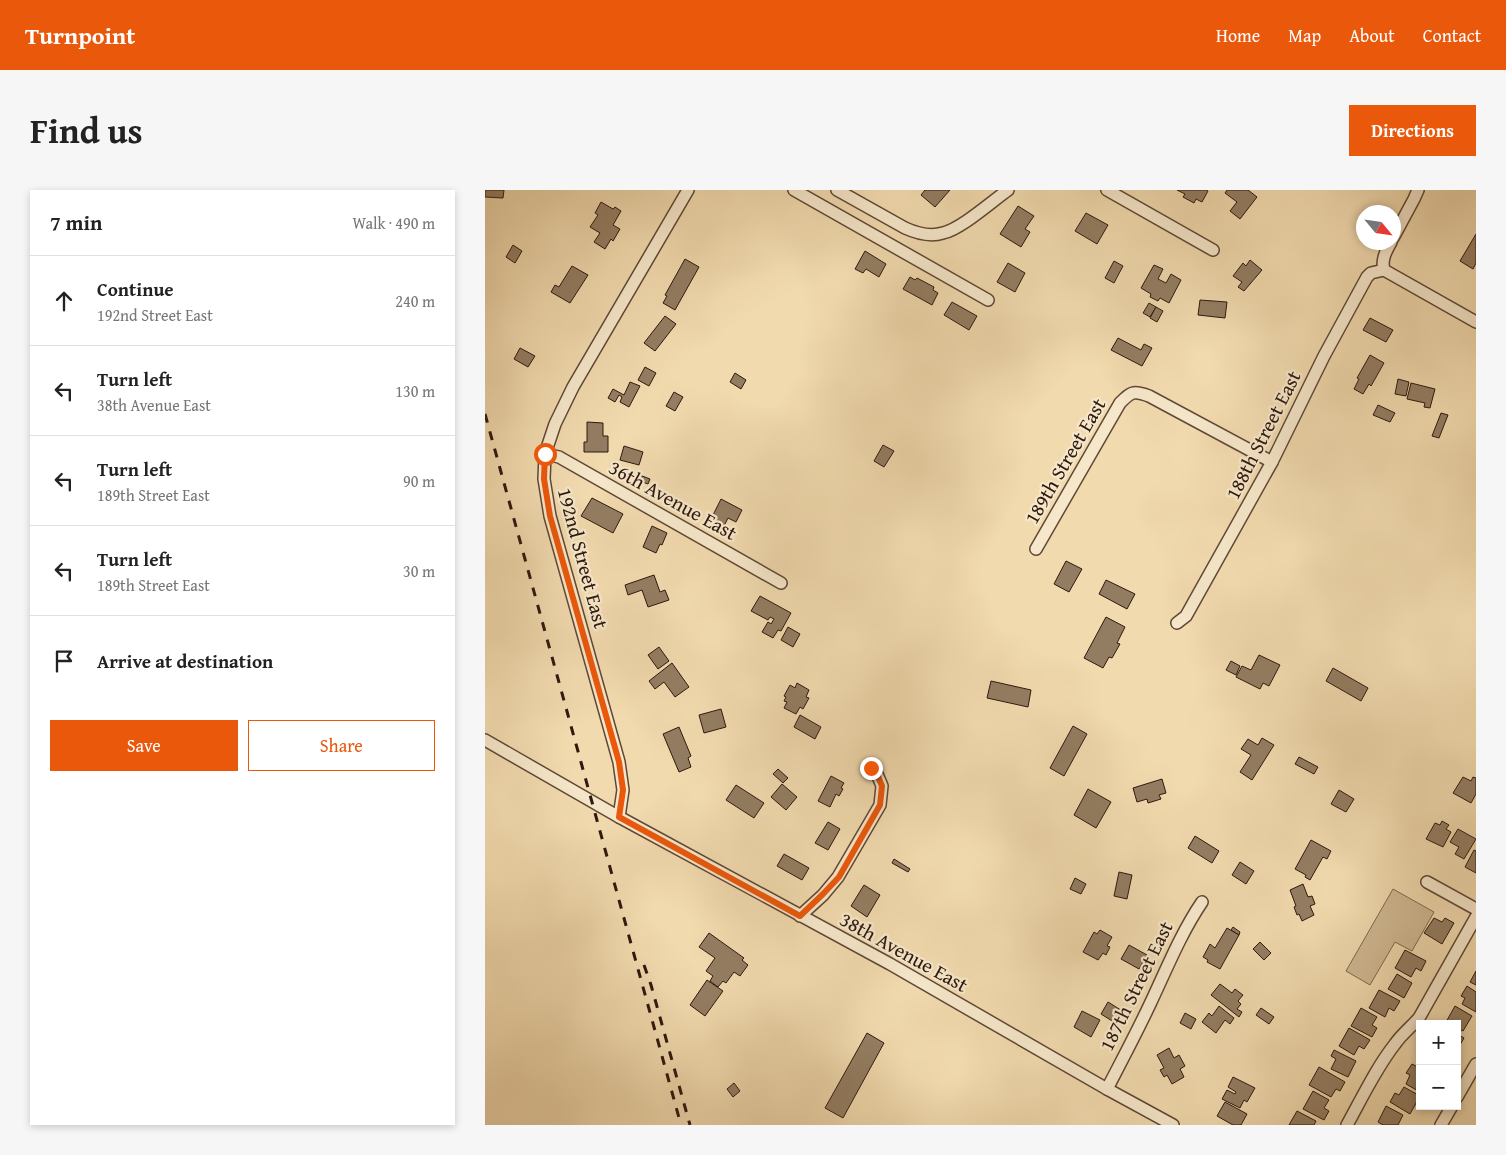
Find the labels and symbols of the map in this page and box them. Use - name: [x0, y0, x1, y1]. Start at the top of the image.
- north arrow: [1356, 205, 1401, 250]
- street label: 188th Street East: [1218, 365, 1308, 504]
- street label: 189th Street East: [1017, 392, 1112, 529]
- route start: [534, 443, 557, 466]
- street label: 36th Avenue East: [604, 452, 743, 547]
- street label: 192nd Street East: [551, 484, 616, 632]
- route end: [860, 757, 883, 780]
- street label: 38th Avenue East: [835, 904, 974, 999]
- street label: 187th Street East: [1092, 916, 1180, 1056]

